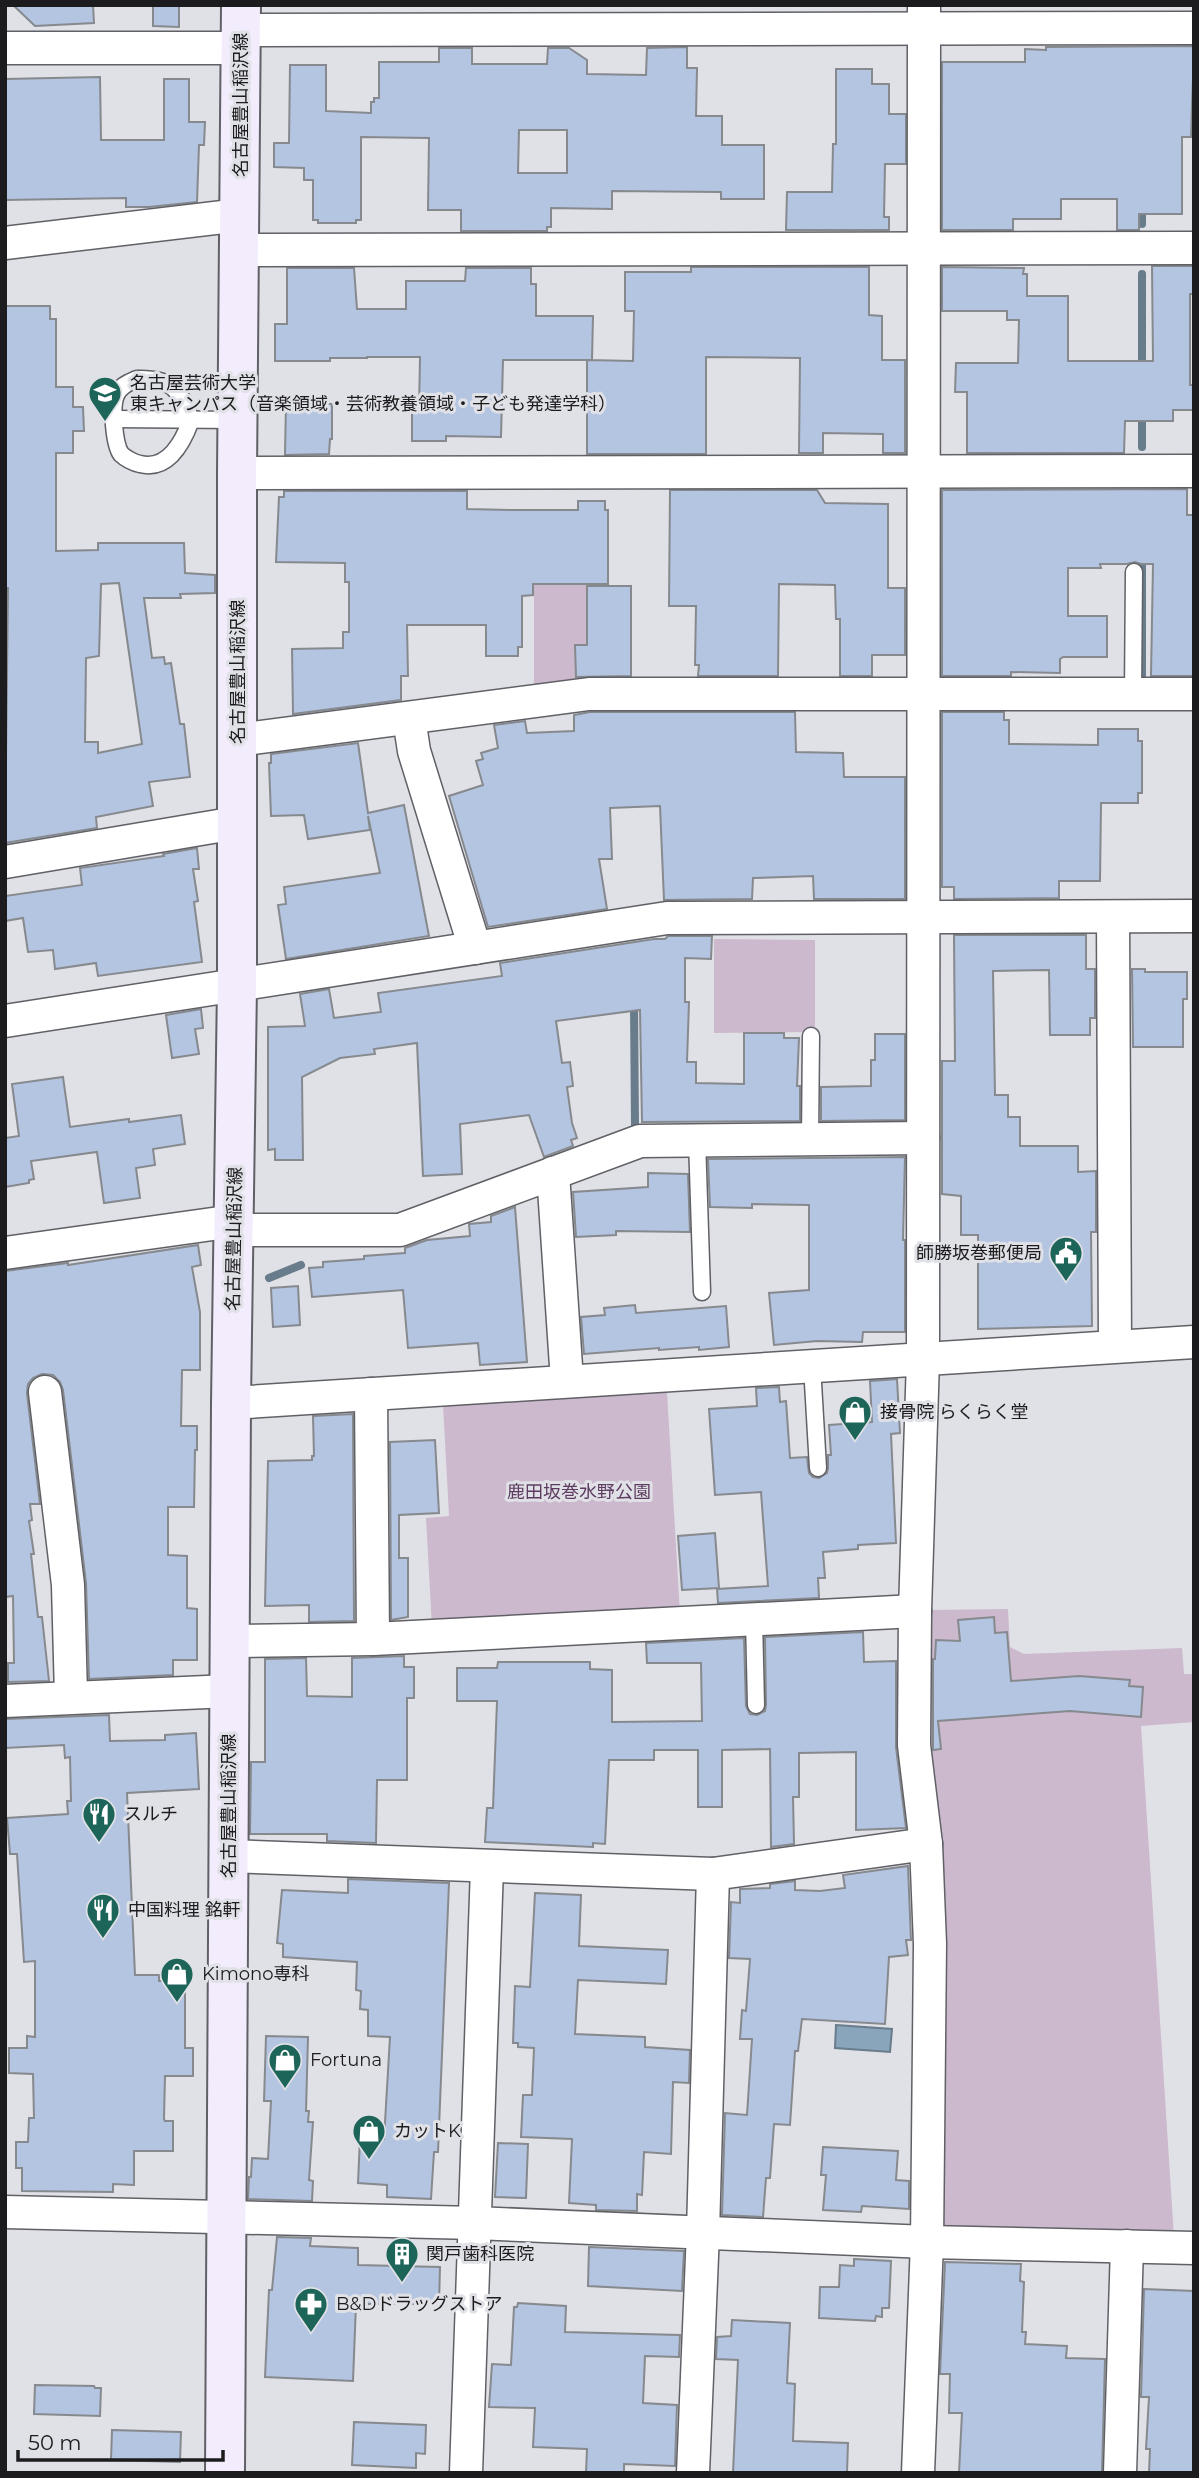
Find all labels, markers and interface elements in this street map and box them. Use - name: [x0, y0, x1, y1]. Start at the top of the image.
- street label: 名古屋豊山稲沢線: [230, 33, 252, 177]
- place label: 名古屋芸術大学 東キャンパス（音楽領域・芸術教養領域・子ども発達学科）: [130, 372, 616, 415]
- school or university icon: 名古屋芸術大学 東キャンパス（音楽領域・芸術教養領域・子ども発達学科）: [86, 374, 124, 423]
- street label: 名古屋豊山稲沢線: [227, 600, 249, 744]
- street label: 名古屋豊山稲沢線: [222, 1167, 246, 1311]
- public building icon: 師勝坂巻郵便局: [1047, 1234, 1085, 1283]
- place label: 師勝坂巻郵便局: [916, 1242, 1042, 1264]
- shop icon: 接骨院 らくらく堂: [836, 1393, 874, 1442]
- place label: 接骨院 らくらく堂: [880, 1401, 1029, 1423]
- park label: 鹿田坂巻水野公園: [507, 1481, 651, 1503]
- street label: 名古屋豊山稲沢線: [218, 1734, 240, 1878]
- restaurant icon: スルチ: [80, 1795, 118, 1844]
- place label: スルチ: [124, 1803, 178, 1825]
- restaurant icon: 中国料理 銘軒: [84, 1891, 122, 1940]
- place label: 中国料理 銘軒: [128, 1899, 241, 1921]
- shop icon: Kimono専科: [158, 1955, 196, 2004]
- place label: Kimono専科: [202, 1963, 309, 1985]
- shop icon: Fortuna: [266, 2041, 304, 2090]
- place label: Fortuna: [310, 2049, 382, 2071]
- shop icon: カットK: [350, 2112, 388, 2161]
- place label: カットK: [394, 2120, 461, 2142]
- building icon: 関戸歯科医院: [383, 2235, 421, 2284]
- place label: 関戸歯科医院: [426, 2243, 534, 2265]
- pharmacy icon: B&Dドラッグストア: [292, 2285, 330, 2334]
- place label: B&Dドラッグストア: [336, 2293, 502, 2315]
- scale bar: [18, 2418, 222, 2462]
- text: 50 m: [28, 2430, 82, 2455]

